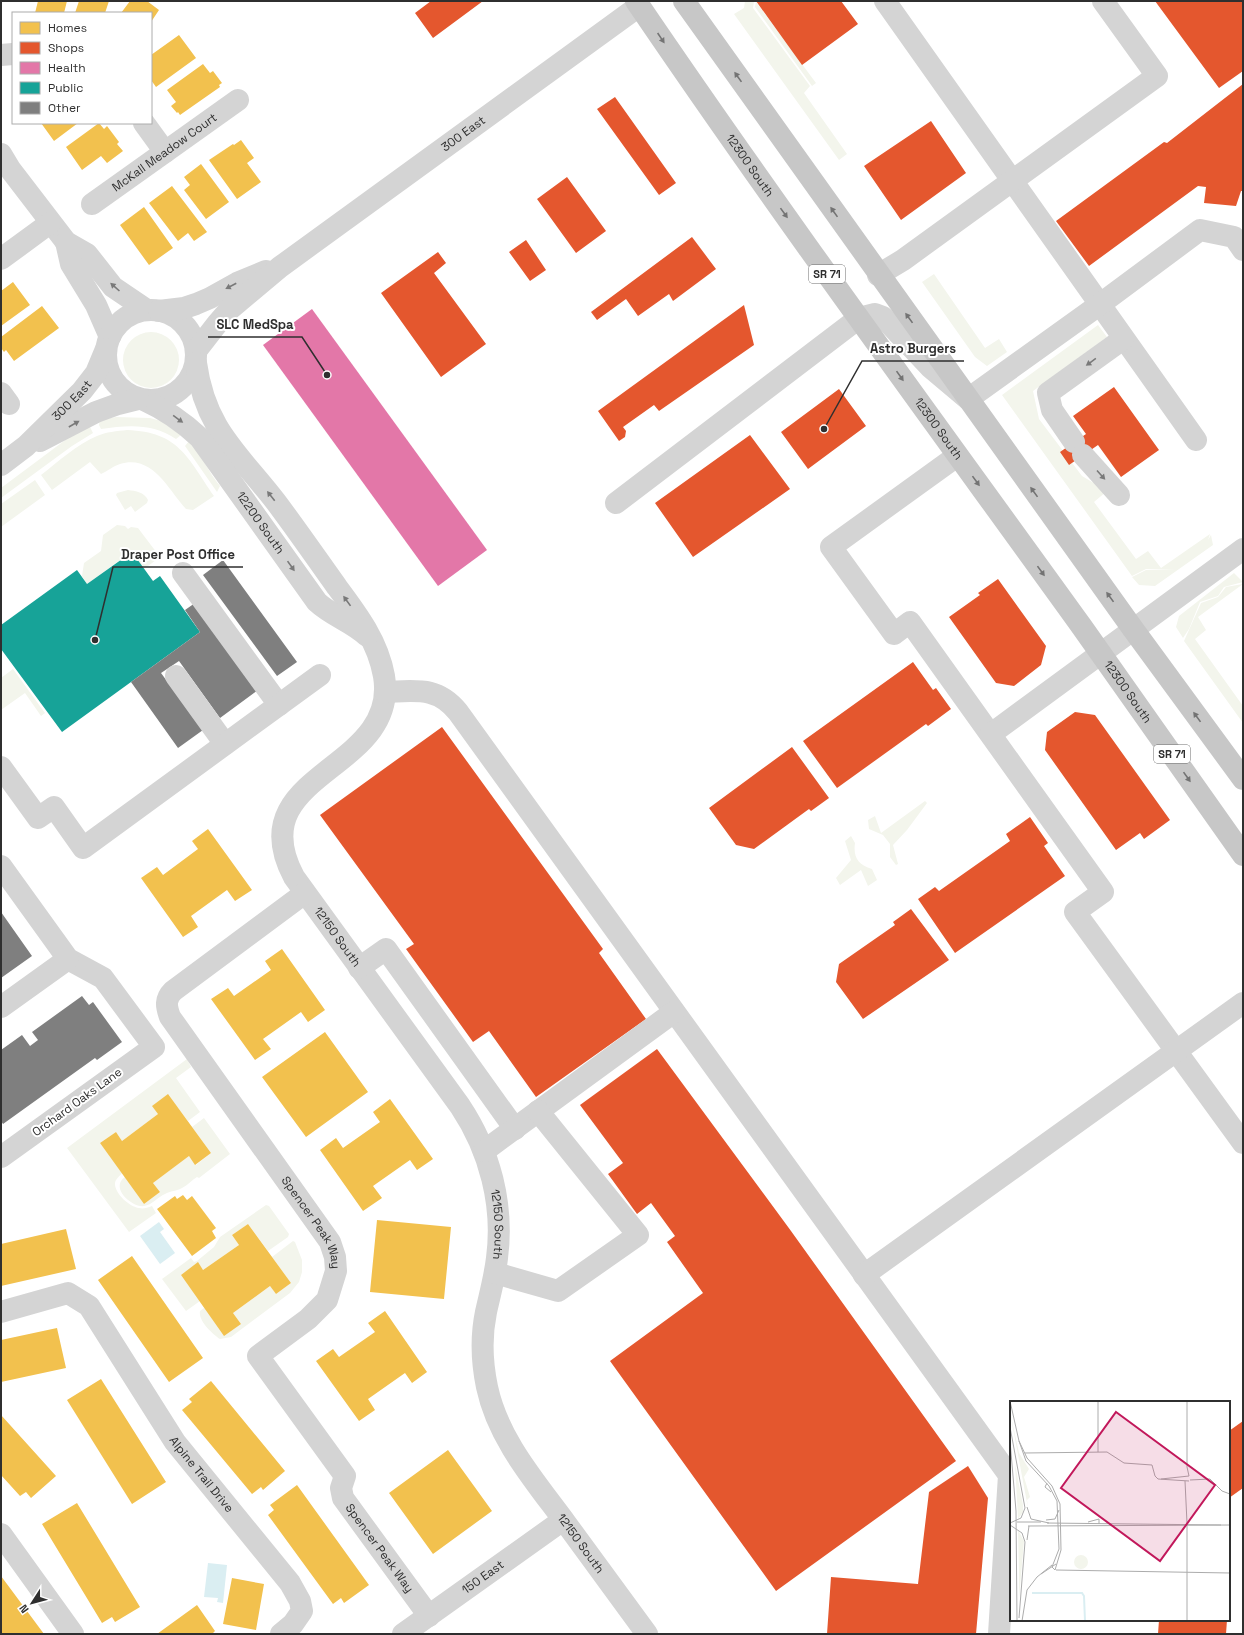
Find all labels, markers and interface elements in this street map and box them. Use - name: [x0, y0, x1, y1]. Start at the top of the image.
- legend: [12, 12, 152, 124]
- text: Homes: [48, 20, 87, 36]
- one-way arrow: [657, 33, 665, 43]
- text: Shops: [48, 40, 84, 56]
- text: Health: [48, 60, 86, 76]
- one-way arrow: [734, 72, 742, 82]
- text: Public: [48, 80, 83, 96]
- text: Other: [48, 100, 81, 116]
- street label: McKall Meadow Court: [109, 109, 220, 195]
- street label: 300 East: [438, 112, 489, 155]
- street label: 12300 South: [722, 131, 777, 200]
- one-way arrow: [830, 207, 838, 218]
- one-way arrow: [780, 208, 788, 218]
- road number: SR 71: [809, 265, 845, 283]
- one-way arrow: [110, 283, 120, 292]
- one-way arrow: [225, 283, 237, 290]
- callout: SLC MedSpa: [208, 312, 302, 337]
- one-way arrow: [905, 313, 913, 323]
- text: SLC MedSpa: [216, 316, 294, 333]
- callout: Astro Burgers: [862, 336, 964, 361]
- text: Astro Burgers: [870, 340, 956, 357]
- one-way arrow: [1086, 358, 1097, 366]
- one-way arrow: [896, 371, 904, 381]
- street label: 300 East: [48, 377, 95, 424]
- street label: 12300 South: [911, 395, 966, 463]
- one-way arrow: [173, 415, 184, 423]
- one-way arrow: [68, 420, 80, 427]
- one-way arrow: [1097, 470, 1106, 480]
- one-way arrow: [972, 476, 980, 487]
- one-way arrow: [1030, 487, 1038, 497]
- street label: 12200 South: [233, 488, 288, 557]
- one-way arrow: [267, 490, 275, 501]
- callout: Draper Post Office: [113, 542, 243, 567]
- text: Draper Post Office: [121, 546, 235, 563]
- one-way arrow: [286, 561, 295, 572]
- one-way arrow: [1037, 566, 1045, 576]
- one-way arrow: [1106, 592, 1114, 603]
- one-way arrow: [343, 595, 352, 606]
- street label: 12300 South: [1100, 657, 1155, 726]
- one-way arrow: [1193, 712, 1202, 723]
- road number: SR 71: [1154, 745, 1190, 763]
- one-way arrow: [1183, 771, 1192, 782]
- street label: 12150 South: [310, 904, 365, 970]
- street label: Orchard Oaks Lane: [29, 1064, 125, 1140]
- street label: Spencer Peak Way: [278, 1173, 344, 1269]
- street label: 12150 South: [487, 1188, 507, 1260]
- inset map: [1010, 1401, 1230, 1621]
- street label: Alpine Trail Drive: [166, 1433, 237, 1516]
- street label: Spencer Peak Way: [342, 1500, 417, 1596]
- street label: 12150 South: [553, 1510, 608, 1576]
- street label: 150 East: [458, 1557, 507, 1598]
- north arrow: [12, 1583, 52, 1623]
- text: N: [16, 1602, 32, 1616]

